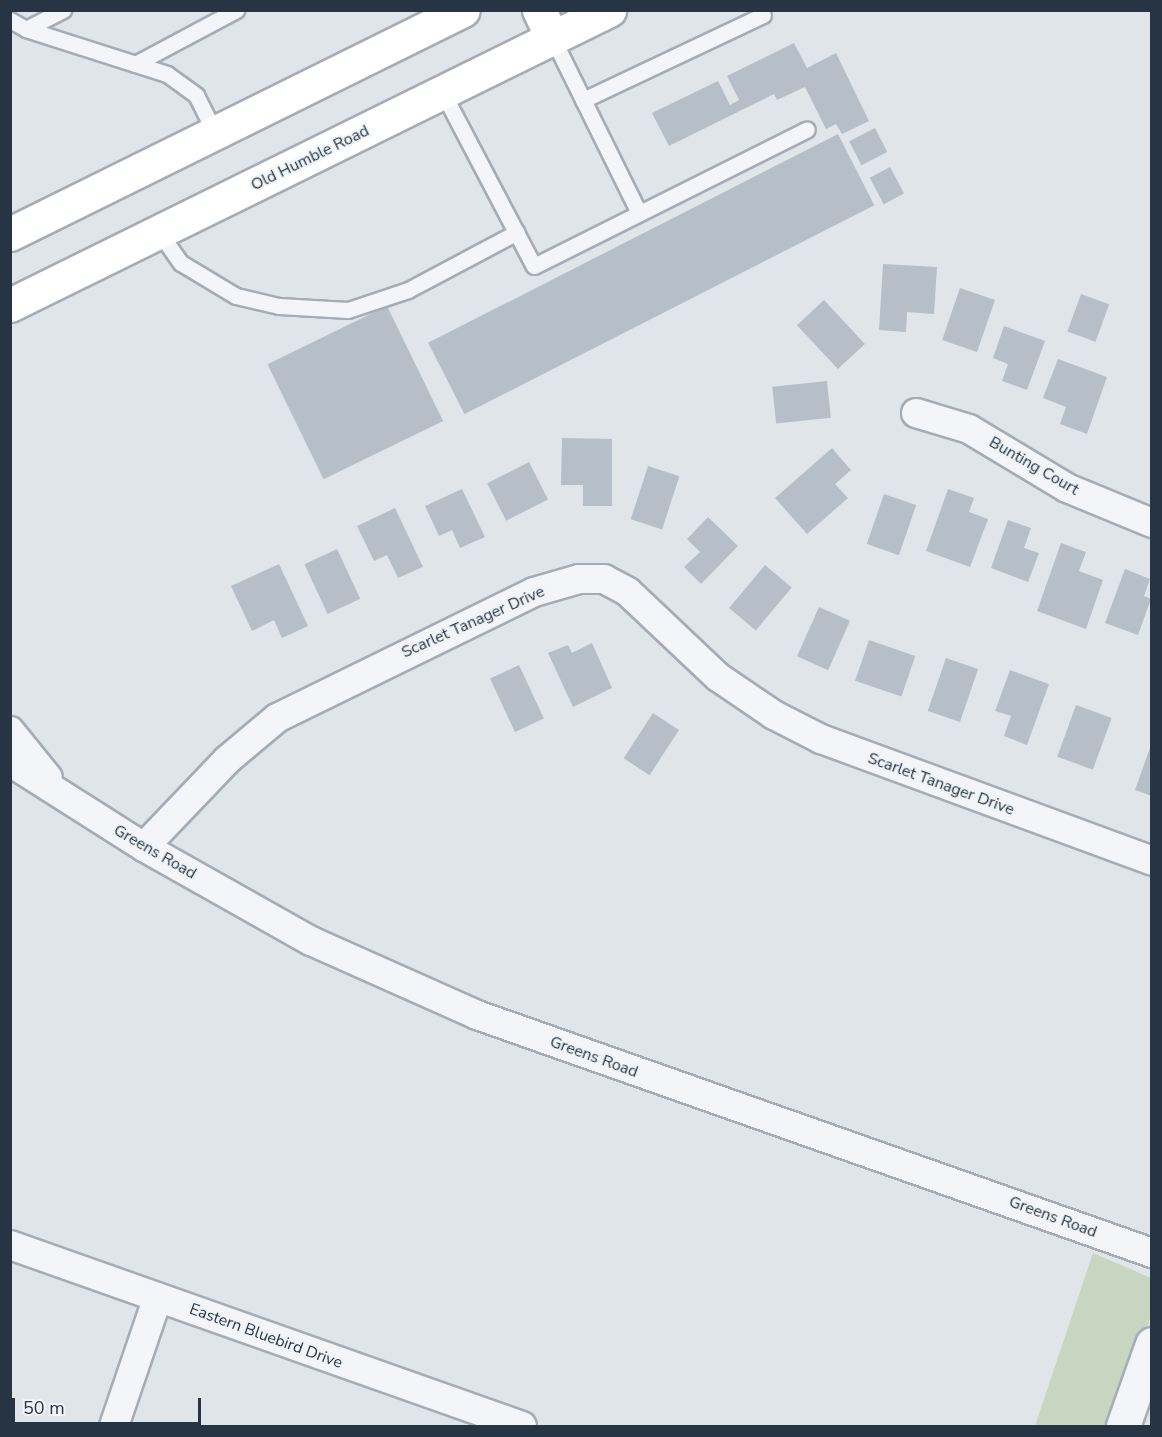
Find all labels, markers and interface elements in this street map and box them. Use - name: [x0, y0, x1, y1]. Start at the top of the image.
- street label: Old Humble Road: [248, 121, 372, 195]
- street label: Bunting Court: [986, 433, 1082, 499]
- street label: Scarlet Tanager Drive: [399, 582, 547, 662]
- street label: Scarlet Tanager Drive: [865, 749, 1017, 819]
- street label: Greens Road: [110, 821, 200, 883]
- street label: Greens Road: [547, 1032, 641, 1082]
- street label: Greens Road: [1006, 1192, 1100, 1242]
- street label: Eastern Bluebird Drive: [187, 1299, 345, 1373]
- scale bar: [15, 1386, 204, 1424]
- text: 50 m: [23, 1396, 65, 1420]

